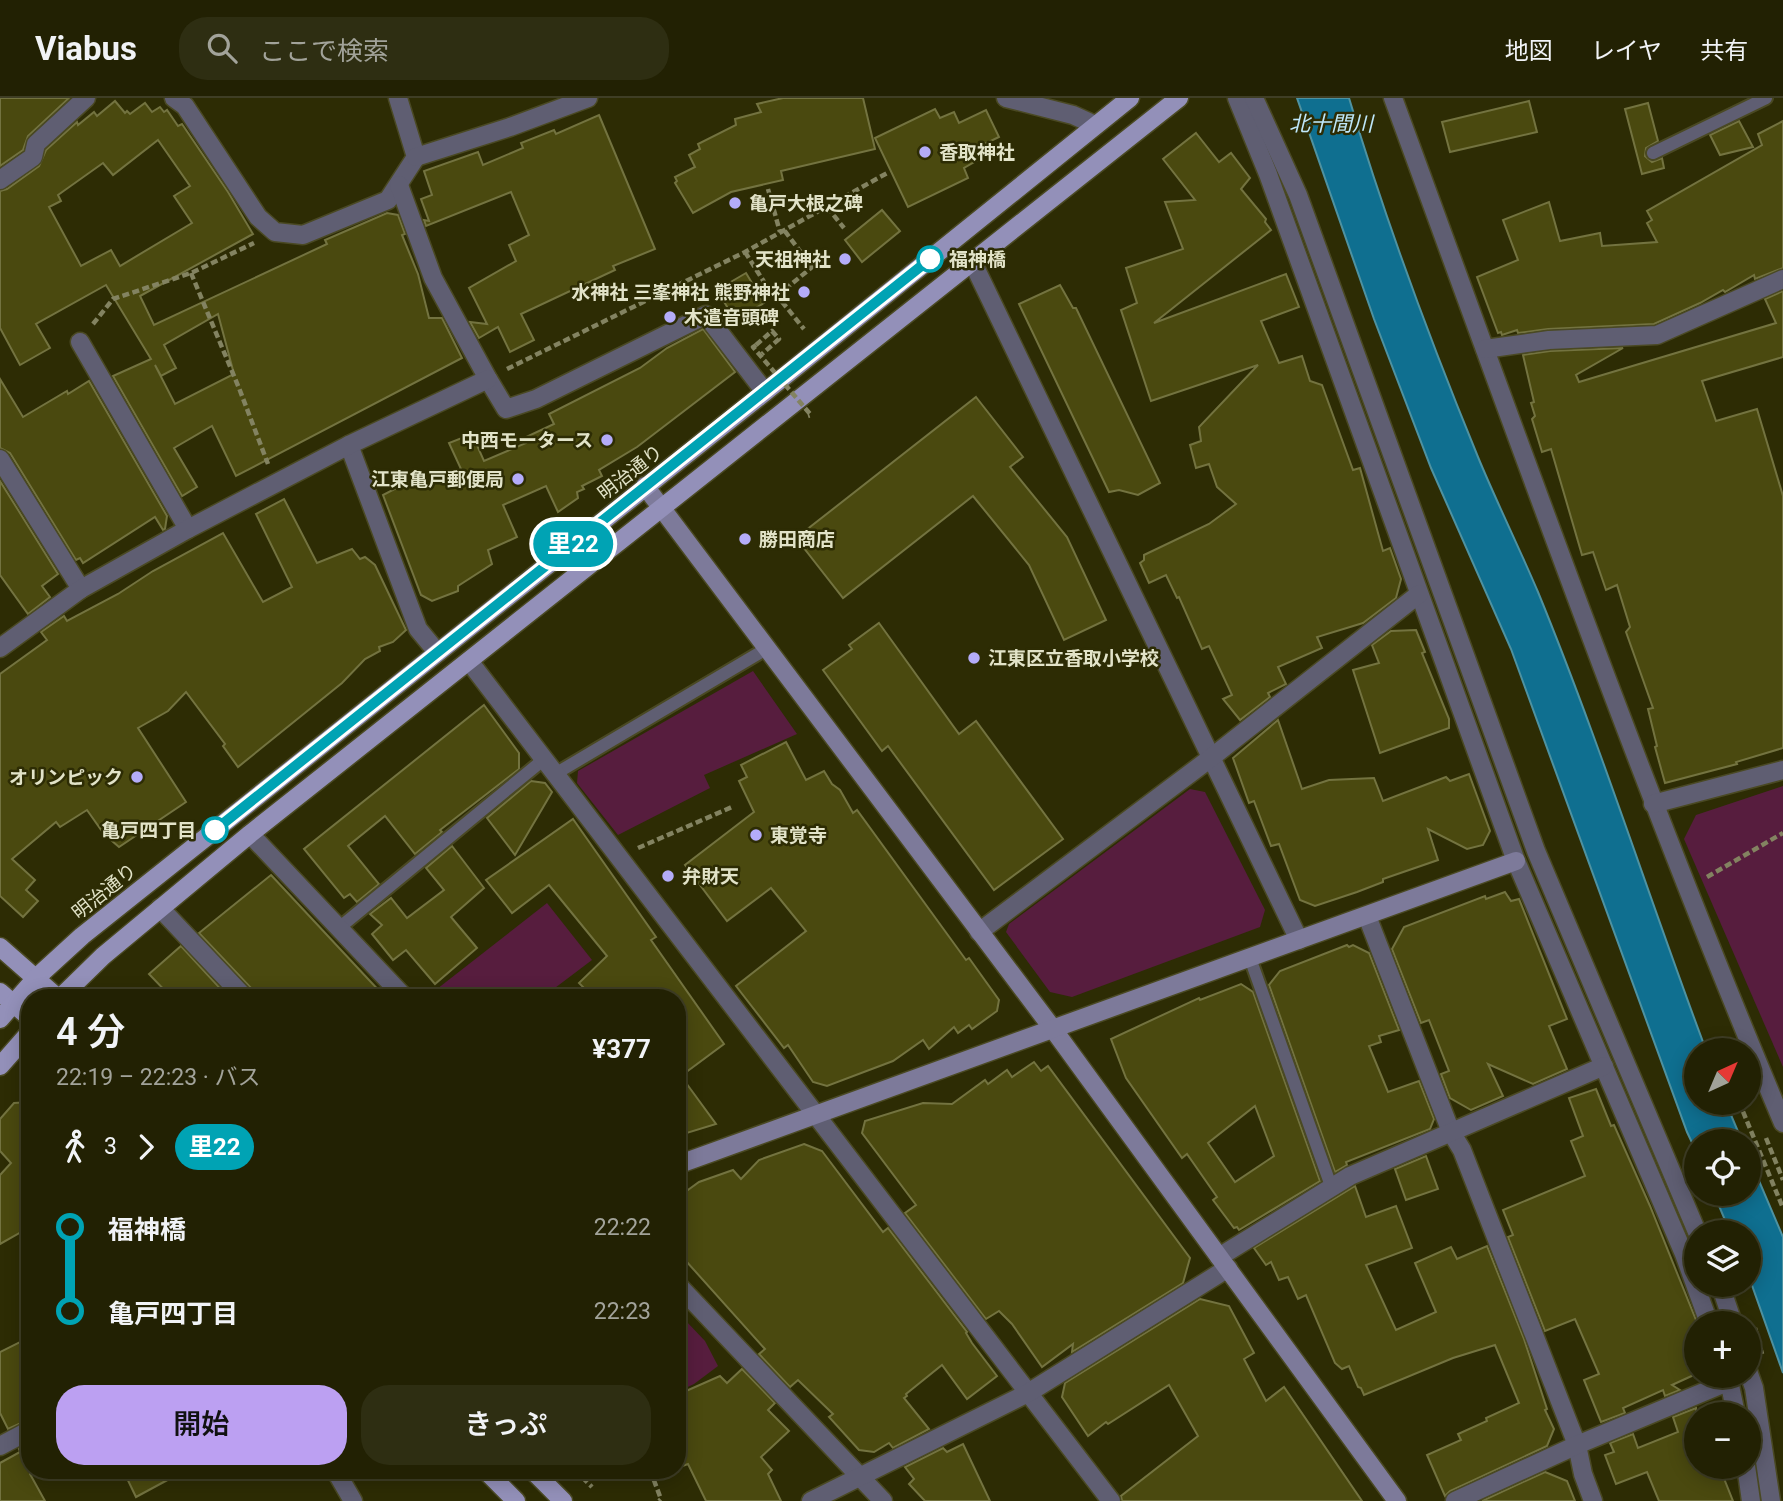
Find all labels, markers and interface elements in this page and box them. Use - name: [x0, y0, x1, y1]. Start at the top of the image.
- search box: [179, 17, 669, 80]
- text: Viabus: [35, 29, 137, 68]
- icon: search: [203, 29, 241, 67]
- text: ここで検索: [259, 36, 389, 66]
- text: 地図: [1505, 37, 1553, 65]
- text: レイヤ: [1591, 37, 1662, 65]
- text: 共有: [1700, 37, 1748, 65]
- water label: 北十間川: [1289, 112, 1375, 136]
- place label: 香取神社: [939, 141, 1015, 164]
- marker: 香取神社: [917, 144, 933, 160]
- place label: 亀戸大根之碑: [749, 192, 863, 215]
- marker: 亀戸大根之碑: [727, 195, 743, 211]
- marker: 福神橋: [917, 246, 943, 272]
- place label: 天祖神社: [755, 248, 831, 271]
- place label: 福神橋: [949, 248, 1006, 271]
- marker: 天祖神社: [837, 251, 853, 267]
- place label: 水神社 三峯神社 熊野神社: [572, 281, 790, 304]
- marker: 水神社 三峯神社 熊野神社: [796, 284, 812, 300]
- place label: 木遣音頭碑: [684, 306, 779, 329]
- marker: 木遣音頭碑: [662, 309, 678, 325]
- place label: 中西モータース: [461, 429, 593, 452]
- marker: 中西モータース: [599, 432, 615, 448]
- street label: 明治通り: [593, 440, 667, 505]
- place label: 江東亀戸郵便局: [371, 468, 504, 491]
- marker: 江東亀戸郵便局: [510, 471, 526, 487]
- line badge: 里22: [533, 521, 613, 567]
- place label: 勝田商店: [759, 528, 835, 551]
- text: 里22: [547, 530, 599, 558]
- marker: 勝田商店: [737, 531, 753, 547]
- place label: 江東区立香取小学校: [988, 647, 1159, 670]
- marker: 江東区立香取小学校: [966, 650, 982, 666]
- place label: オリンピック: [9, 766, 123, 789]
- marker: オリンピック: [129, 769, 145, 785]
- marker: 亀戸四丁目: [202, 817, 228, 843]
- place label: 亀戸四丁目: [101, 819, 196, 842]
- place label: 東覚寺: [770, 824, 827, 847]
- marker: 東覚寺: [748, 827, 764, 843]
- street label: 明治通り: [68, 859, 141, 924]
- place label: 弁財天: [682, 865, 739, 888]
- marker: 弁財天: [660, 868, 676, 884]
- text: 4 分: [56, 1010, 125, 1054]
- text: ¥377: [592, 1034, 651, 1064]
- north arrow: [1684, 1038, 1760, 1115]
- map controls: [1684, 1038, 1761, 1479]
- text: 22:19 – 22:23 · バス: [56, 1064, 260, 1091]
- icon: walk: [56, 1128, 94, 1166]
- icon: forward: [127, 1128, 165, 1166]
- button: locate: [1684, 1129, 1761, 1206]
- text: 3: [104, 1133, 117, 1160]
- text: 里22: [189, 1133, 240, 1161]
- text: 22:22: [594, 1214, 651, 1241]
- text: 福神橋: [108, 1215, 186, 1245]
- button: layers: [1684, 1220, 1761, 1297]
- text: 22:23: [594, 1298, 651, 1325]
- text: 亀戸四丁目: [108, 1299, 238, 1329]
- button: +: [1684, 1311, 1761, 1388]
- button: 開始: [56, 1385, 347, 1465]
- button: きっぷ: [361, 1385, 651, 1465]
- button: −: [1684, 1402, 1761, 1479]

